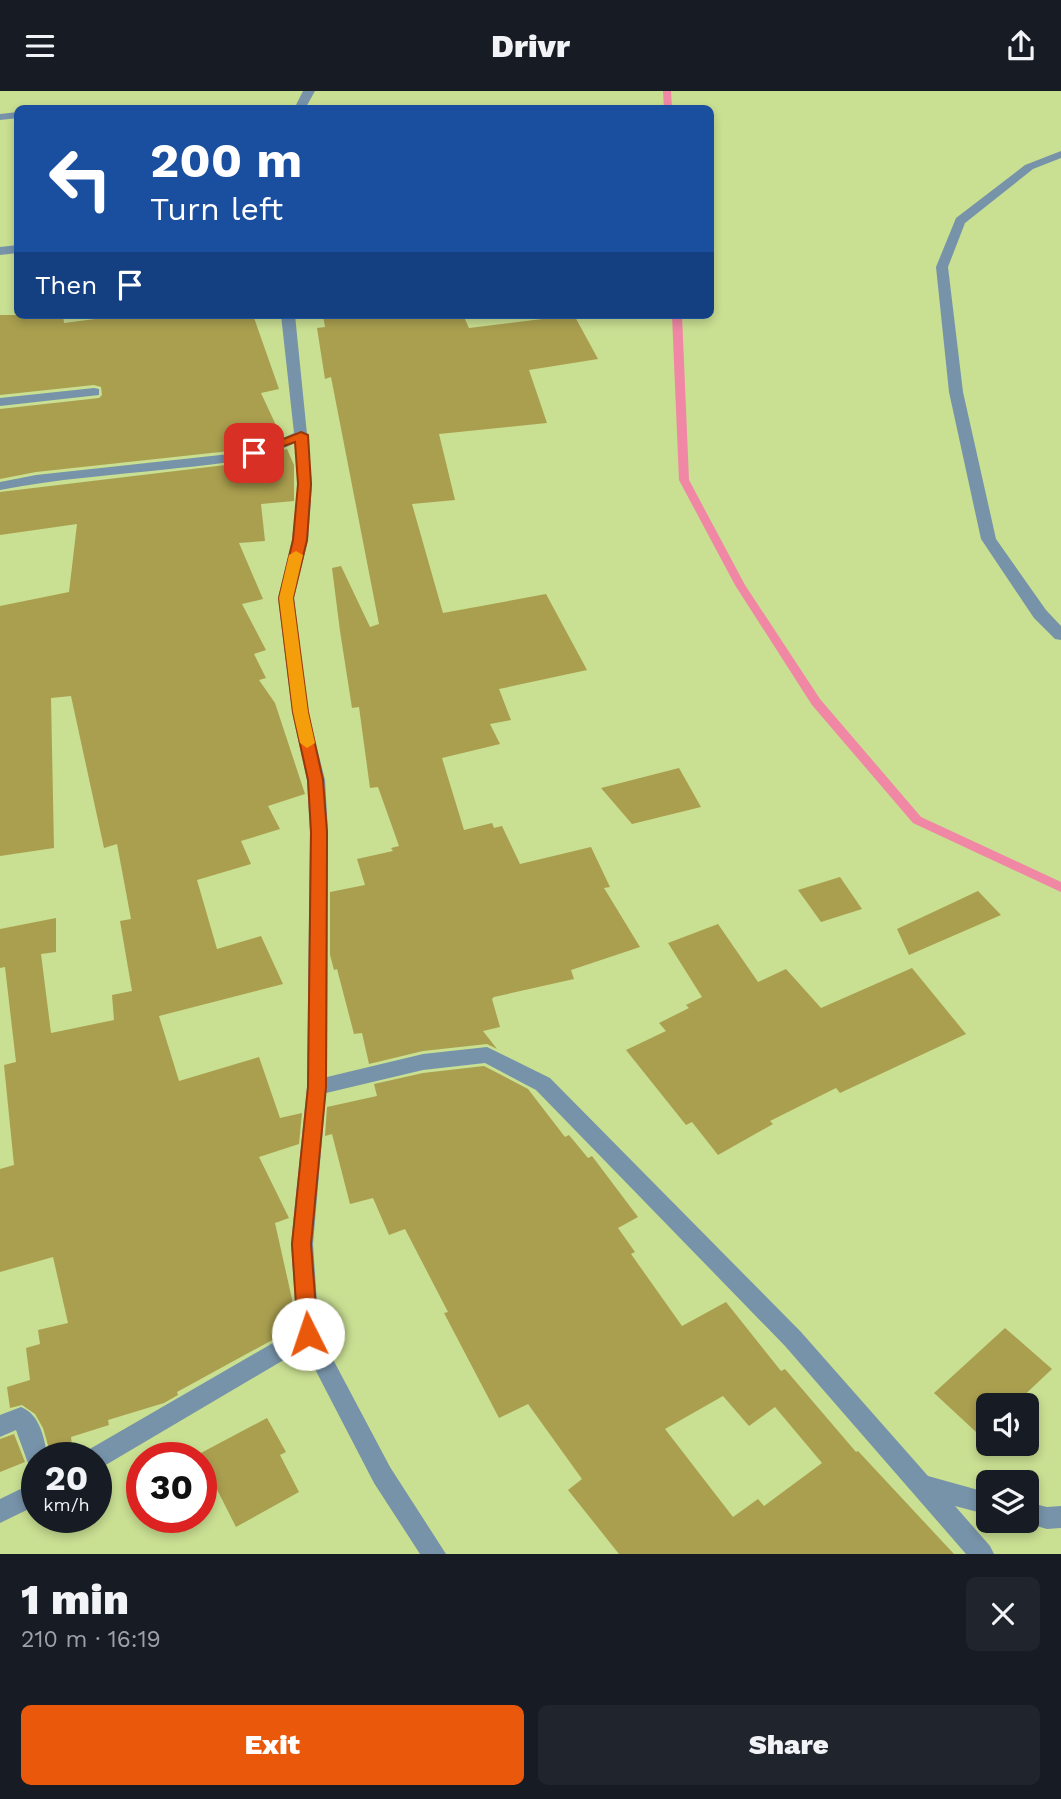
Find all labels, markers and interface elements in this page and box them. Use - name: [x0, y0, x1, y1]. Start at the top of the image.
- icon: menu: [21, 27, 59, 65]
- text: Drivr: [491, 27, 570, 65]
- icon: share: [1002, 27, 1040, 65]
- text: 200 m: [150, 131, 302, 189]
- icon: left: [35, 133, 126, 224]
- text: Turn left: [150, 190, 283, 228]
- icon: arrive: [111, 266, 149, 304]
- text: Then: [35, 270, 97, 300]
- pin: [224, 423, 284, 483]
- icon: arrive: [235, 434, 273, 472]
- position arrow: [271, 1297, 345, 1371]
- map controls: [976, 1393, 1039, 1533]
- button: sound: [976, 1393, 1039, 1456]
- speed limit sign: 30: [126, 1442, 217, 1533]
- text: 20: [45, 1457, 88, 1499]
- button: layers: [976, 1470, 1039, 1533]
- text: km/h: [43, 1494, 90, 1515]
- text: 1 min: [21, 1575, 129, 1624]
- button: close: [966, 1577, 1040, 1651]
- text: 210 m · 16:19: [21, 1626, 161, 1653]
- button: Exit: [21, 1705, 524, 1785]
- button: Share: [538, 1705, 1040, 1785]

